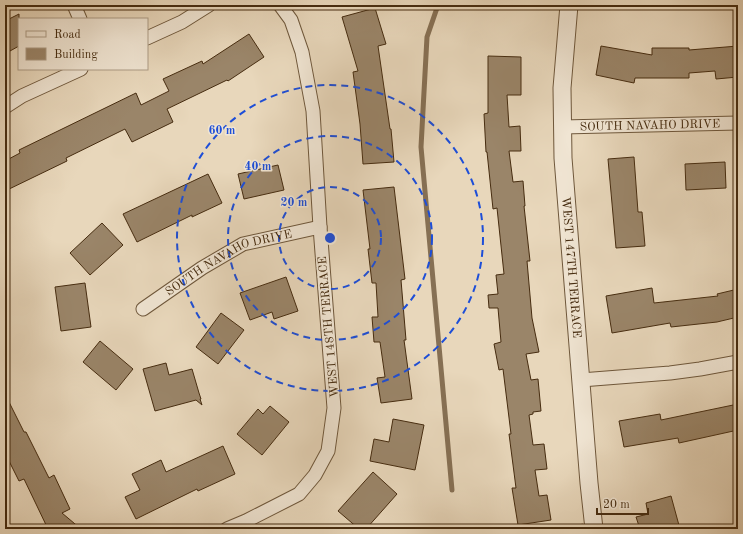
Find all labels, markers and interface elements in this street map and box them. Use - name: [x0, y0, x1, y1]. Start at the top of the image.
- legend: [18, 18, 148, 70]
- text: Road: [54, 29, 81, 41]
- text: Building: [54, 49, 98, 61]
- street label: SOUTH NAVAHO DRIVE: [580, 118, 720, 134]
- text: 60 m: [209, 125, 236, 137]
- text: 40 m: [245, 161, 272, 173]
- street label: WEST 147TH TERRACE: [559, 196, 582, 339]
- text: 20 m: [281, 197, 308, 209]
- street label: SOUTH NAVAHO DRIVE: [164, 228, 293, 298]
- centre of rings: [323, 231, 337, 245]
- street label: WEST 148TH TERRACE: [317, 256, 341, 398]
- scale bar: [597, 490, 648, 516]
- text: 20 m: [603, 499, 630, 511]

